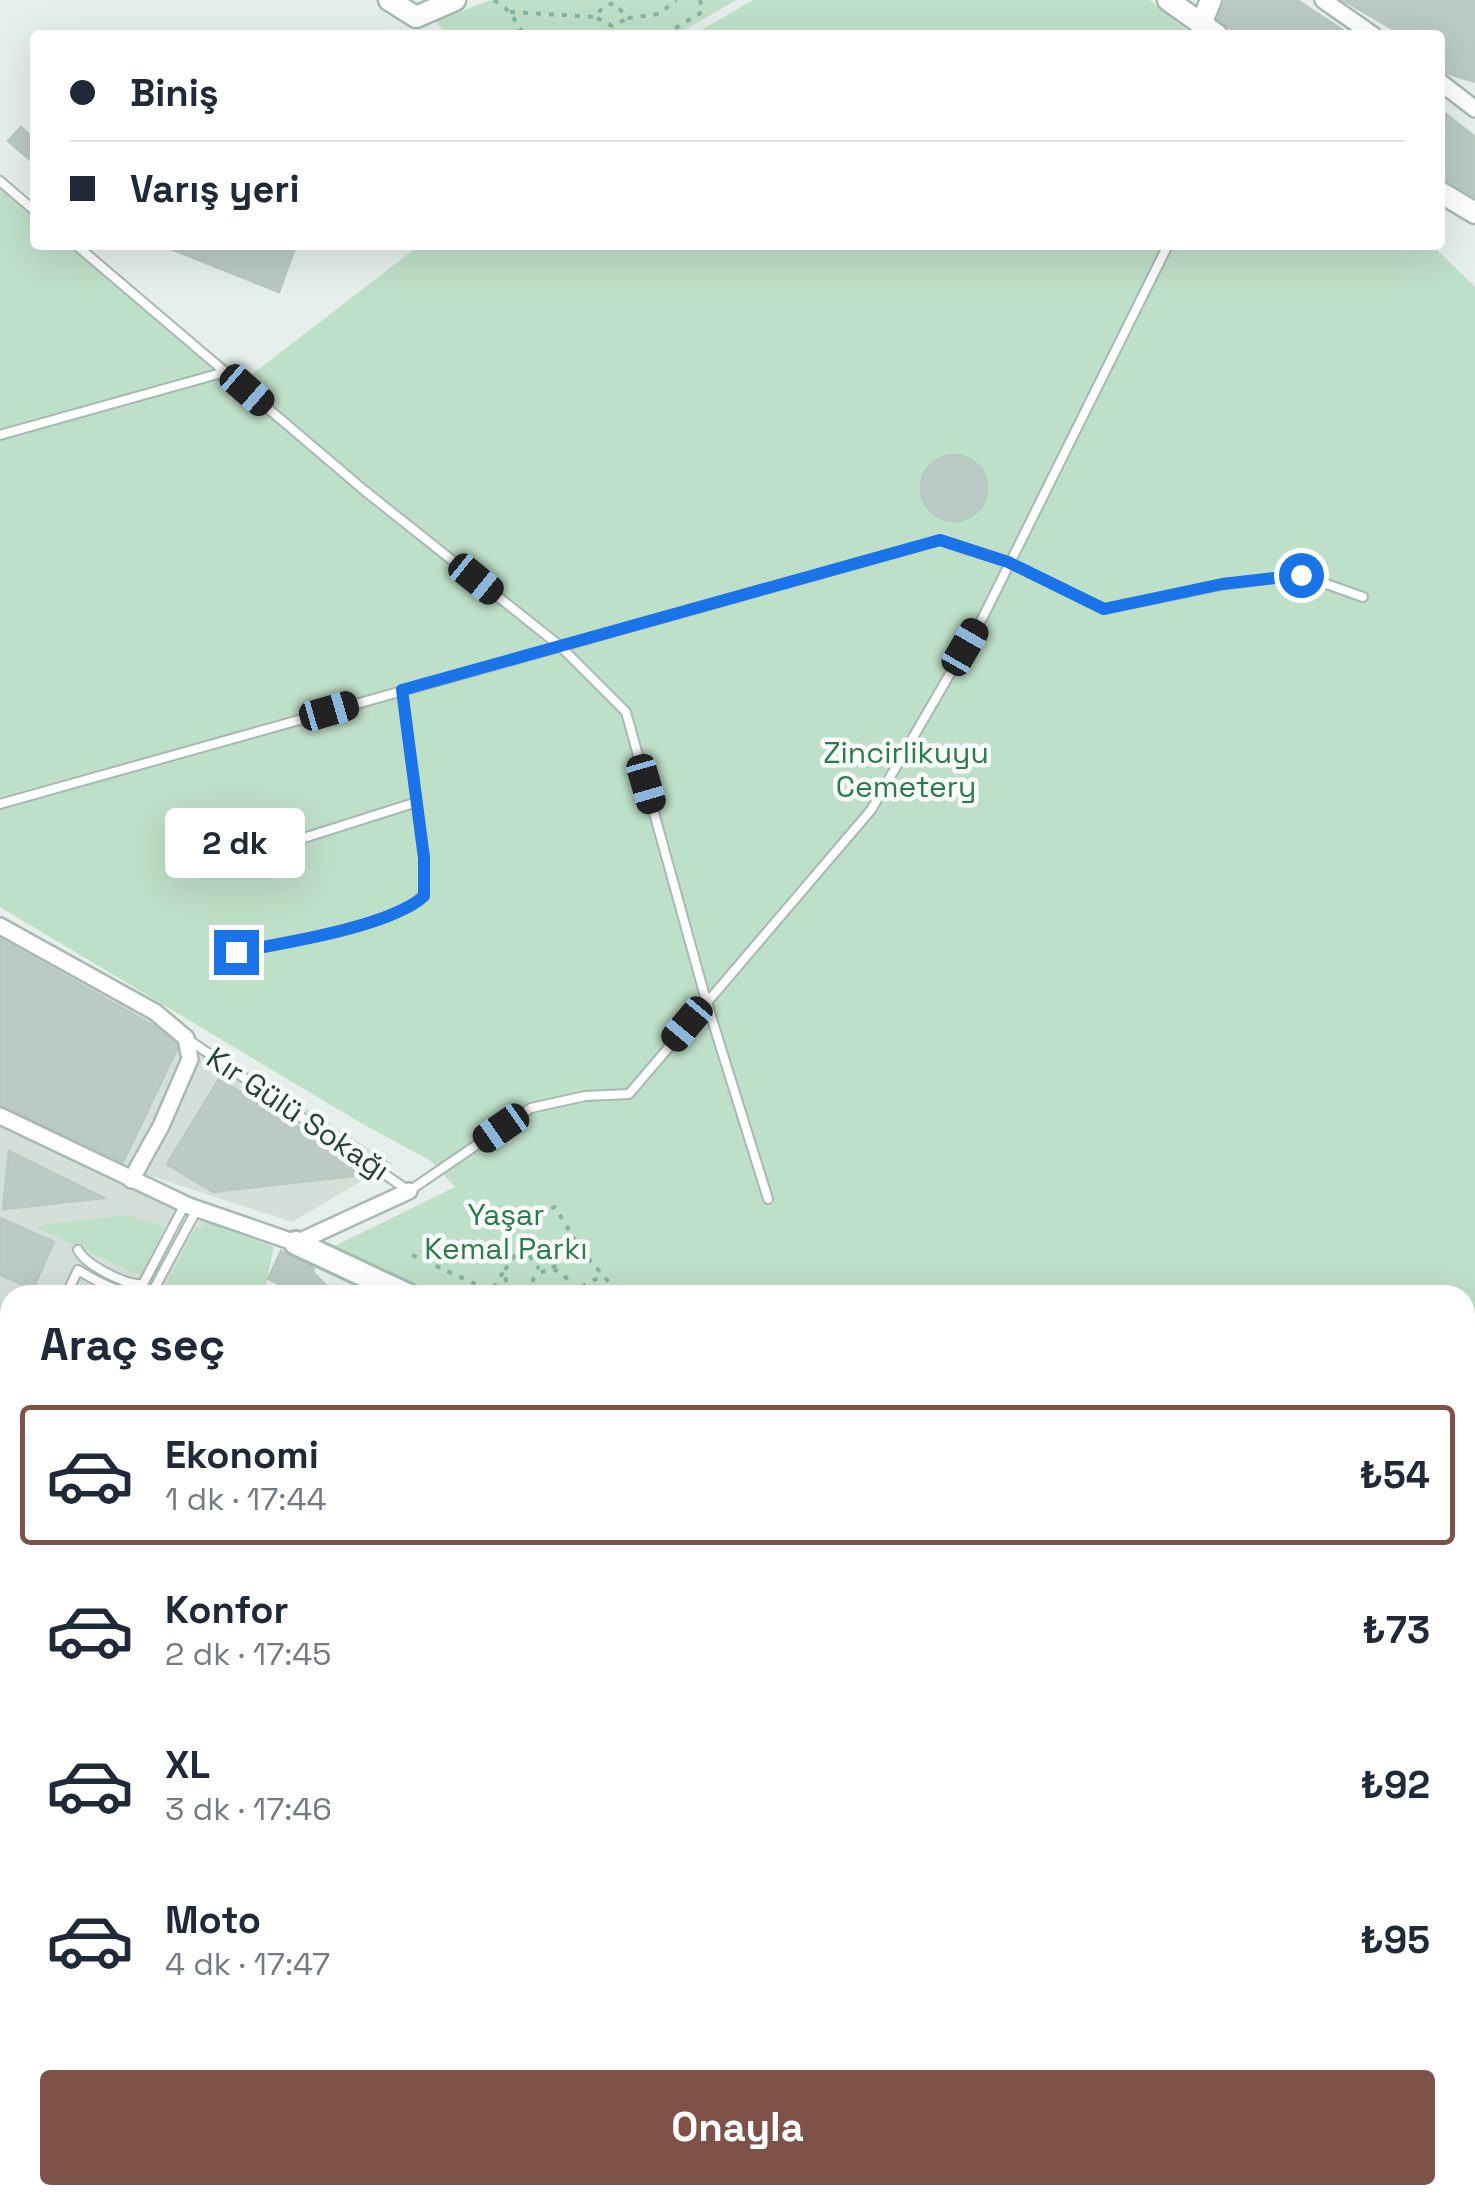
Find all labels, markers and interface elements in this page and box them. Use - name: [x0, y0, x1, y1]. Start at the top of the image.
- text: Biniş: [130, 69, 219, 117]
- text: Varış yeri: [130, 165, 300, 213]
- car: [215, 359, 279, 421]
- car: [443, 548, 509, 610]
- route start: [1279, 553, 1324, 598]
- car: [937, 614, 993, 680]
- car: [296, 688, 362, 734]
- park label: Zincirlikuyu Cemetery: [823, 733, 989, 806]
- car: [623, 751, 669, 817]
- callout: 2 dk: [166, 807, 306, 877]
- text: 2 dk: [202, 823, 268, 863]
- route end: [214, 930, 259, 975]
- car: [656, 991, 718, 1057]
- street label: Kır Gülü Sokağı: [199, 1038, 397, 1189]
- car: [468, 1099, 534, 1157]
- park label: Yaşar Kemal Parkı: [424, 1195, 588, 1268]
- text: Araç seç: [40, 1316, 225, 1373]
- icon: car: [45, 1430, 135, 1520]
- text: Ekonomi: [165, 1431, 319, 1479]
- text: ₺54: [1360, 1451, 1430, 1499]
- text: 1 dk · 17:44: [165, 1479, 326, 1519]
- icon: car: [45, 1585, 135, 1675]
- text: Konfor: [165, 1586, 289, 1634]
- text: ₺73: [1362, 1606, 1430, 1654]
- text: 2 dk · 17:45: [165, 1634, 331, 1674]
- icon: car: [45, 1740, 135, 1830]
- text: XL: [165, 1741, 210, 1789]
- text: ₺92: [1360, 1761, 1430, 1809]
- text: 3 dk · 17:46: [165, 1789, 332, 1829]
- icon: car: [45, 1895, 135, 1985]
- text: Moto: [165, 1896, 261, 1944]
- text: ₺95: [1360, 1916, 1430, 1964]
- text: 4 dk · 17:47: [165, 1944, 330, 1984]
- button: Onayla: [40, 2070, 1435, 2185]

